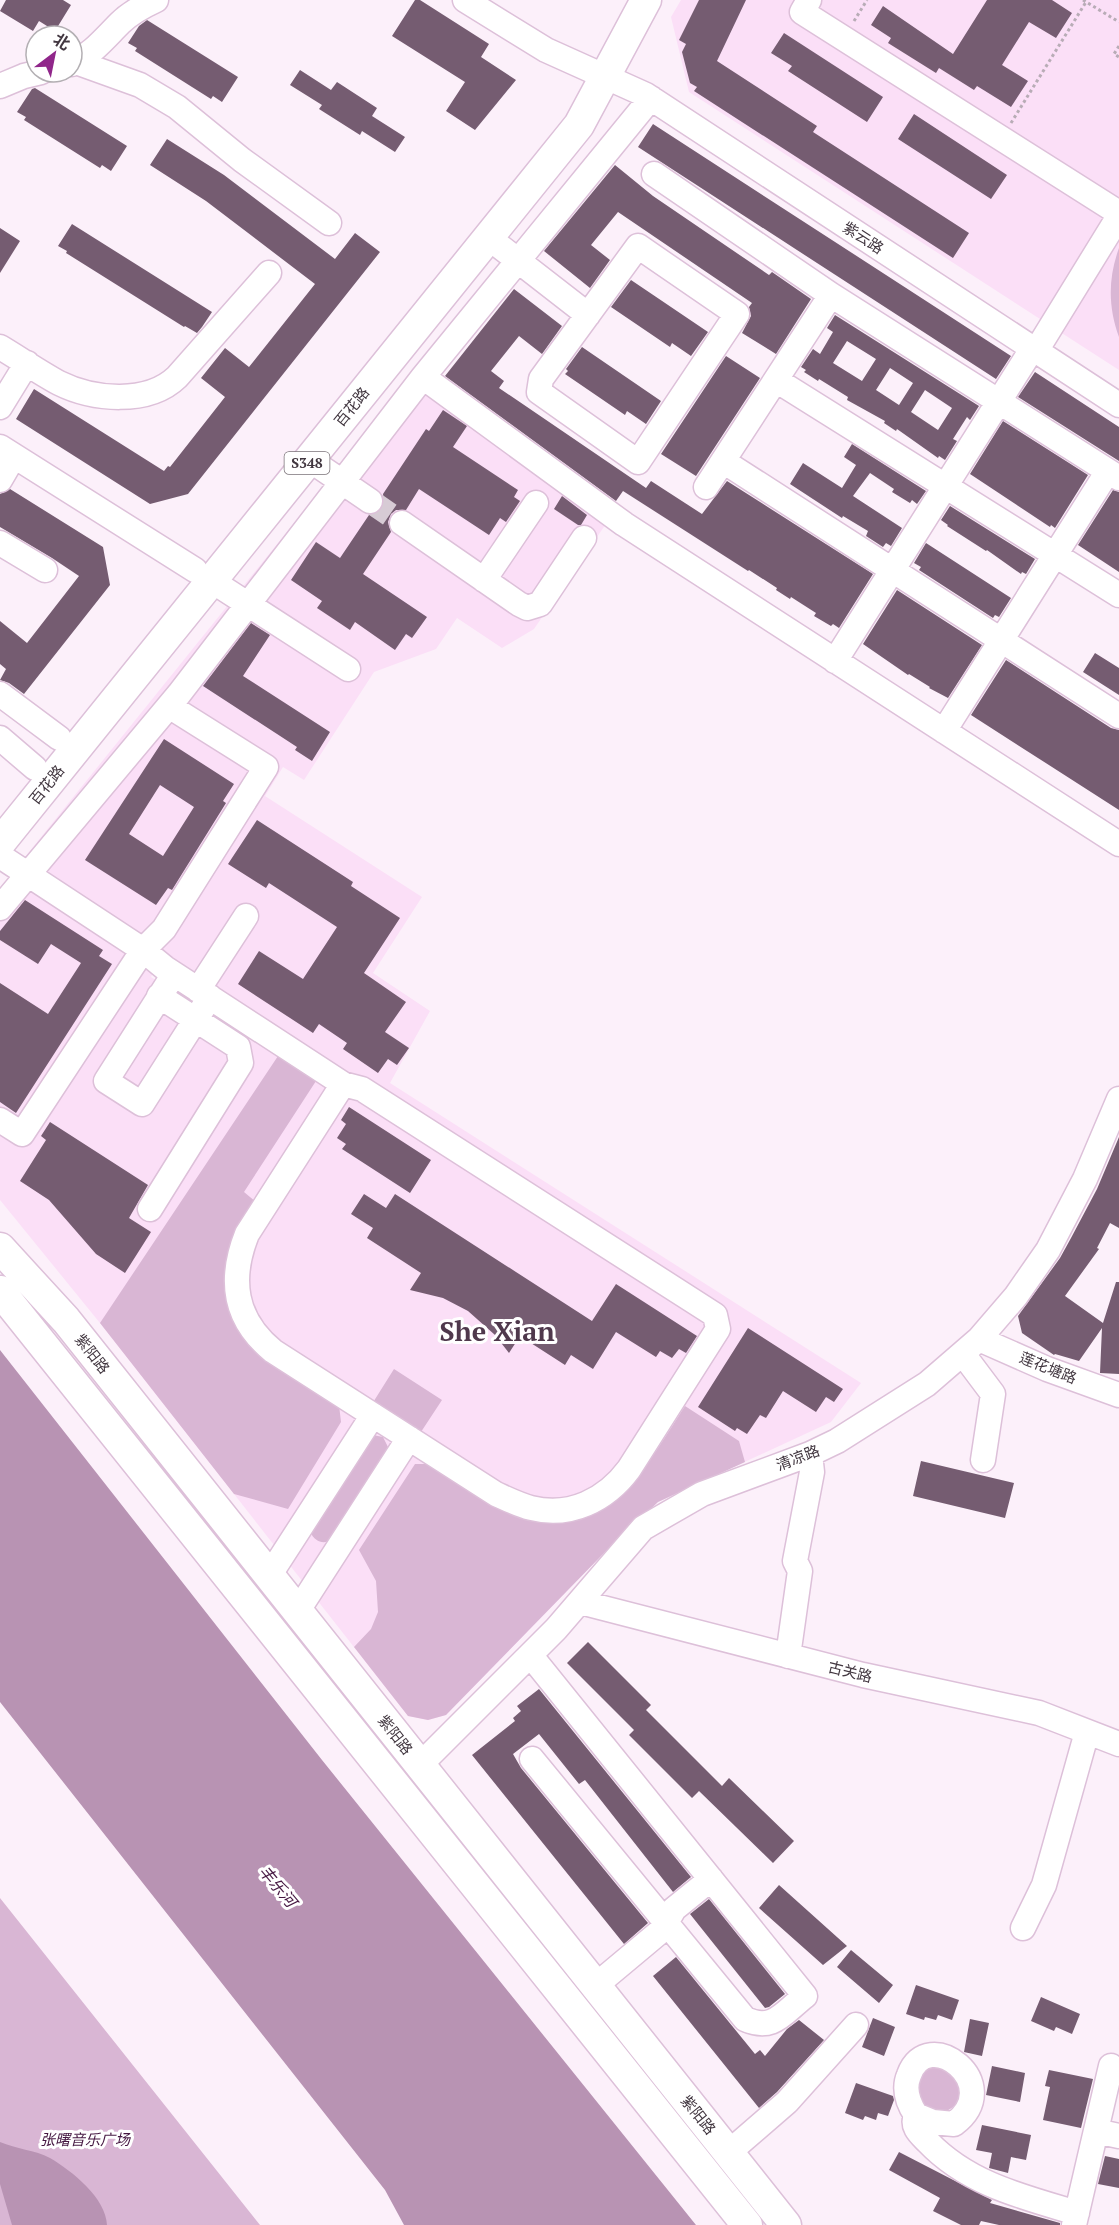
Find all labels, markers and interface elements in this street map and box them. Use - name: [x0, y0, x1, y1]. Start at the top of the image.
- north arrow: [24, 24, 84, 84]
- text: 北: [49, 28, 75, 55]
- street label: 紫云路: [839, 217, 888, 258]
- street label: 百花路: [329, 383, 373, 430]
- road number: S348: [284, 452, 330, 474]
- street label: 百花路: [24, 761, 68, 808]
- district label: She Xian: [439, 1313, 555, 1349]
- street label: 紫阳路: [71, 1329, 115, 1377]
- street label: 莲花塘路: [1017, 1347, 1080, 1388]
- street label: 清凉路: [773, 1440, 822, 1474]
- street label: 古关路: [826, 1656, 875, 1686]
- street label: 紫阳路: [374, 1710, 418, 1758]
- water label: 丰乐河: [254, 1861, 304, 1914]
- street label: 紫阳路: [677, 2091, 721, 2138]
- park label: 张曙音乐广场: [40, 2129, 132, 2149]

